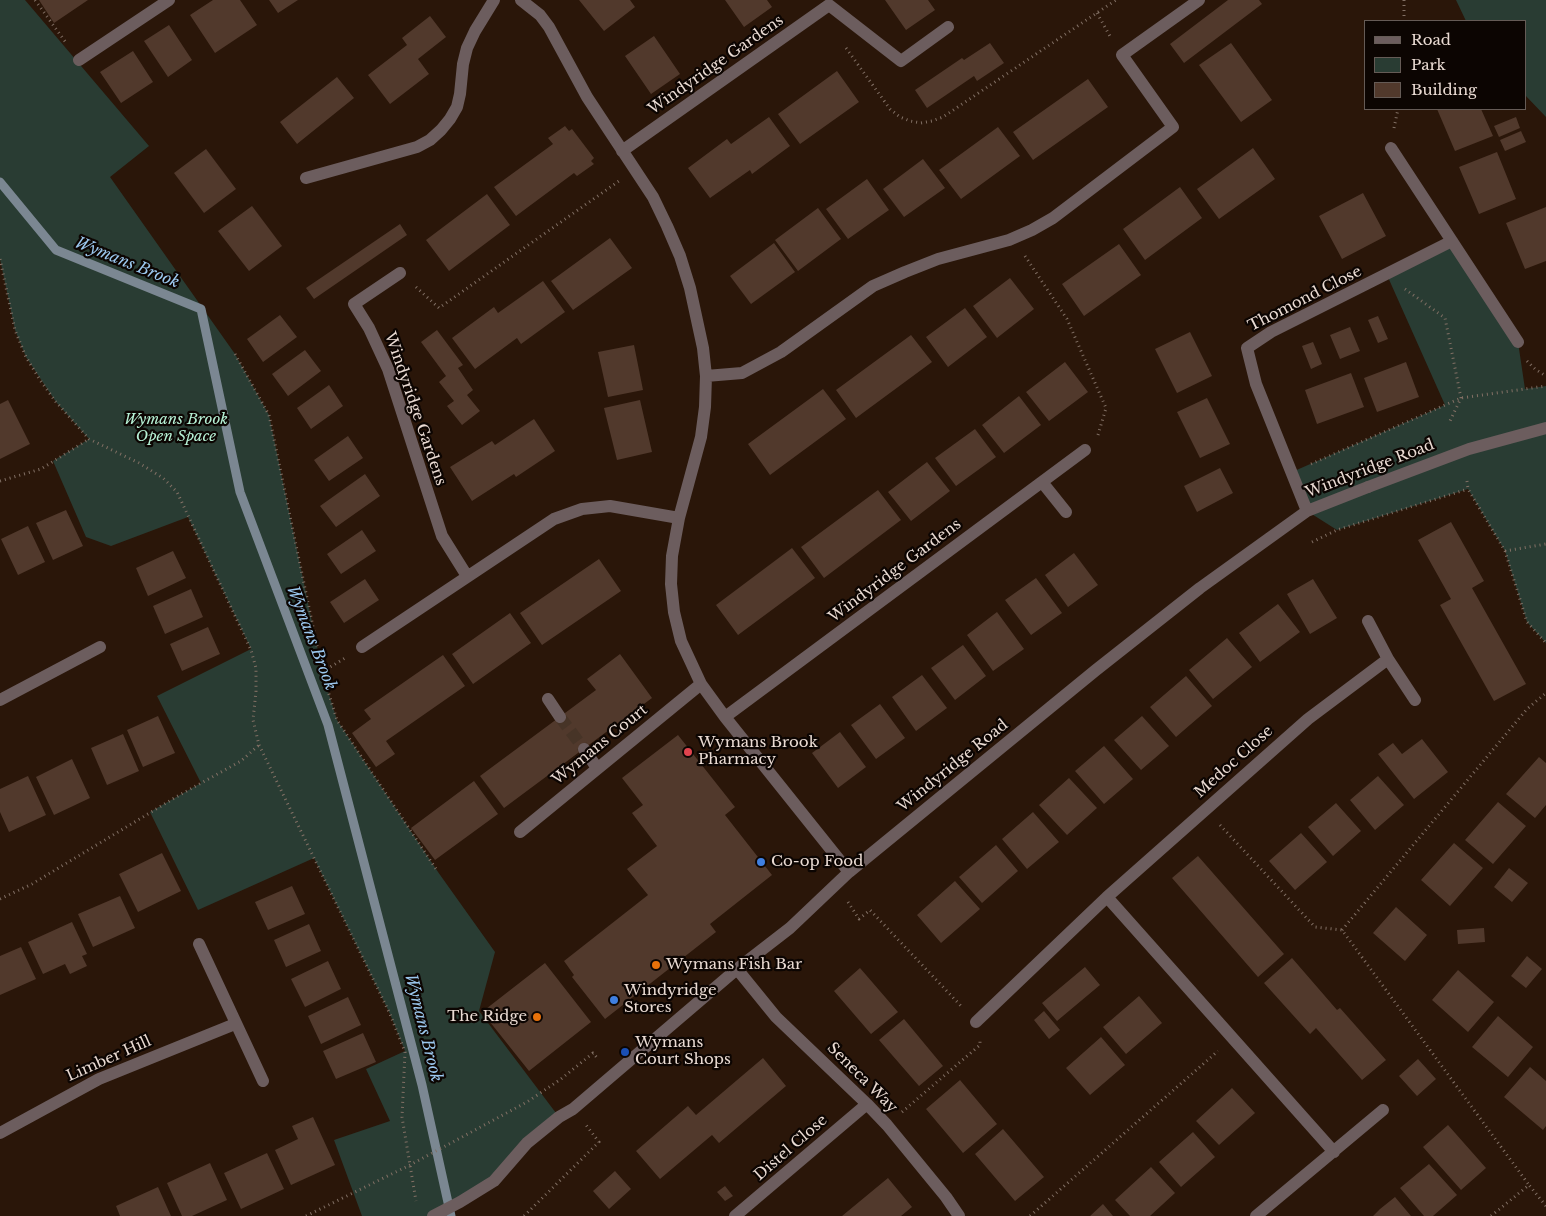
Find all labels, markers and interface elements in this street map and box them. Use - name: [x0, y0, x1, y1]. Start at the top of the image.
- street label: Windyridge Gardens: [645, 11, 787, 119]
- legend: [1364, 20, 1526, 110]
- text: Road: [1411, 30, 1451, 49]
- text: Park: [1411, 55, 1446, 74]
- text: Building: [1411, 80, 1477, 99]
- water label: Wymans Brook: [72, 233, 182, 293]
- street label: Thomond Close: [1245, 263, 1365, 335]
- street label: Windyridge Gardens: [380, 330, 450, 488]
- park label: Wymans Brook Open Space: [124, 411, 228, 446]
- street label: Windyridge Road: [1303, 436, 1437, 502]
- street label: Windyridge Gardens: [825, 515, 965, 627]
- water label: Wymans Brook: [282, 583, 340, 693]
- street label: Wymans Court: [549, 701, 651, 789]
- street label: Windyridge Road: [894, 716, 1012, 816]
- street label: Medoc Close: [1191, 722, 1277, 802]
- place label: Wymans Brook Pharmacy: [698, 734, 818, 769]
- marker: Wymans Brook Pharmacy: [682, 746, 694, 758]
- place label: Co-op Food: [771, 853, 863, 871]
- marker: Co-op Food: [755, 856, 767, 868]
- place label: Wymans Fish Bar: [666, 956, 802, 974]
- marker: Wymans Fish Bar: [650, 959, 662, 971]
- water label: Wymans Brook: [400, 972, 446, 1084]
- place label: Windyridge Stores: [624, 982, 716, 1017]
- marker: Windyridge Stores: [608, 994, 620, 1006]
- place label: The Ridge: [447, 1008, 527, 1026]
- marker: The Ridge: [531, 1011, 543, 1023]
- street label: Limber Hill: [64, 1032, 154, 1086]
- place label: Wymans Court Shops: [635, 1034, 731, 1069]
- street label: Seneca Way: [823, 1039, 901, 1117]
- marker: Wymans Court Shops: [619, 1046, 631, 1058]
- street label: Distel Close: [751, 1111, 831, 1185]

